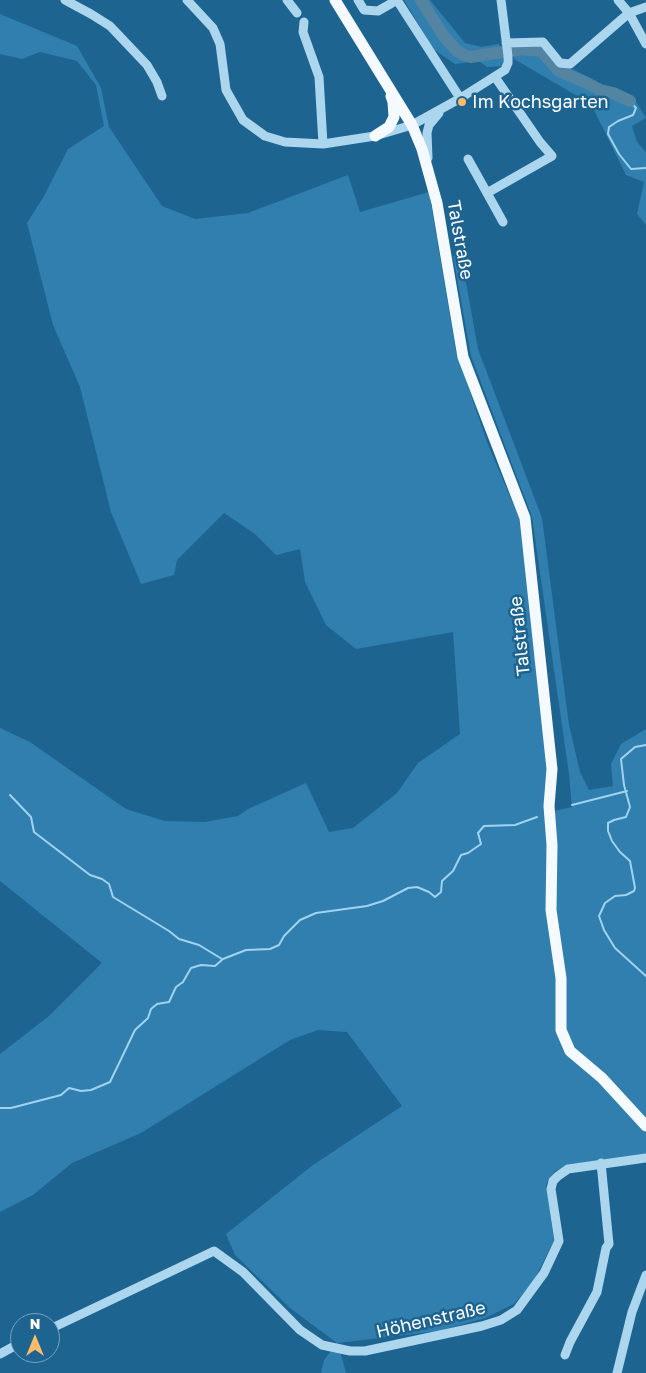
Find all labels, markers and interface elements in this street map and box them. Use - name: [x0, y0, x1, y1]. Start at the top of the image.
- place label: Im Kochsgarten: [472, 91, 609, 113]
- marker: Im Kochsgarten: [456, 96, 468, 108]
- street label: Talstraße: [442, 199, 478, 281]
- street label: Talstraße: [505, 595, 535, 677]
- street label: Höhenstraße: [374, 1297, 488, 1343]
- north arrow: [10, 1313, 60, 1363]
- text: N: [30, 1315, 40, 1332]

